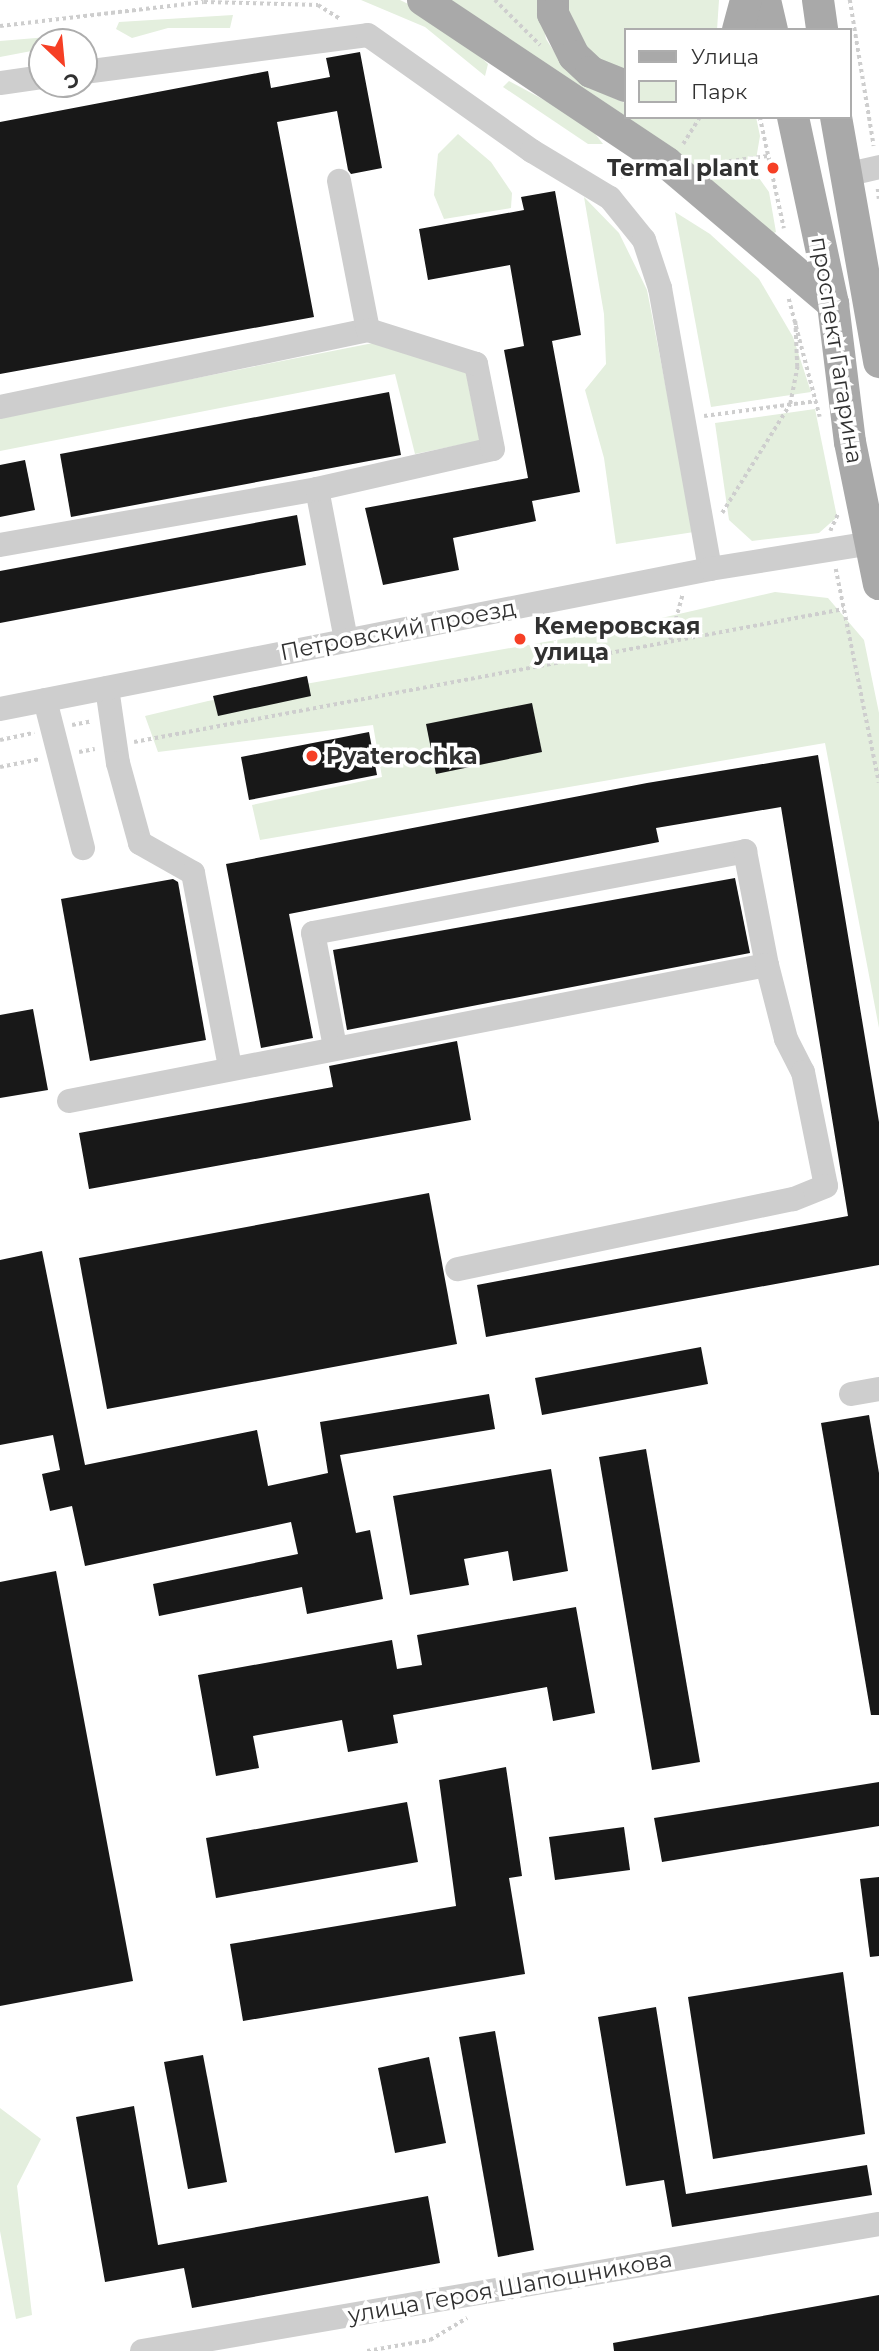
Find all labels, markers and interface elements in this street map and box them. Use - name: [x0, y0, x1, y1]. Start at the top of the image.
- north arrow: [28, 28, 98, 98]
- legend: [624, 28, 851, 119]
- text: Улица: [691, 44, 759, 69]
- text: С: [60, 67, 83, 94]
- text: Парк: [691, 79, 747, 104]
- place label: Termal plant: [607, 154, 759, 182]
- marker: Termal plant: [765, 160, 781, 176]
- street label: проспект Гагарина: [805, 235, 869, 465]
- street label: Петровский проезд: [278, 594, 518, 666]
- place label: Кемеровская улица: [534, 612, 700, 666]
- marker: Кемеровская улица: [512, 631, 528, 647]
- place label: Pyaterochka: [326, 742, 478, 770]
- marker: Pyaterochka: [304, 748, 320, 764]
- street label: улица Героя Шапошникова: [346, 2245, 674, 2329]

